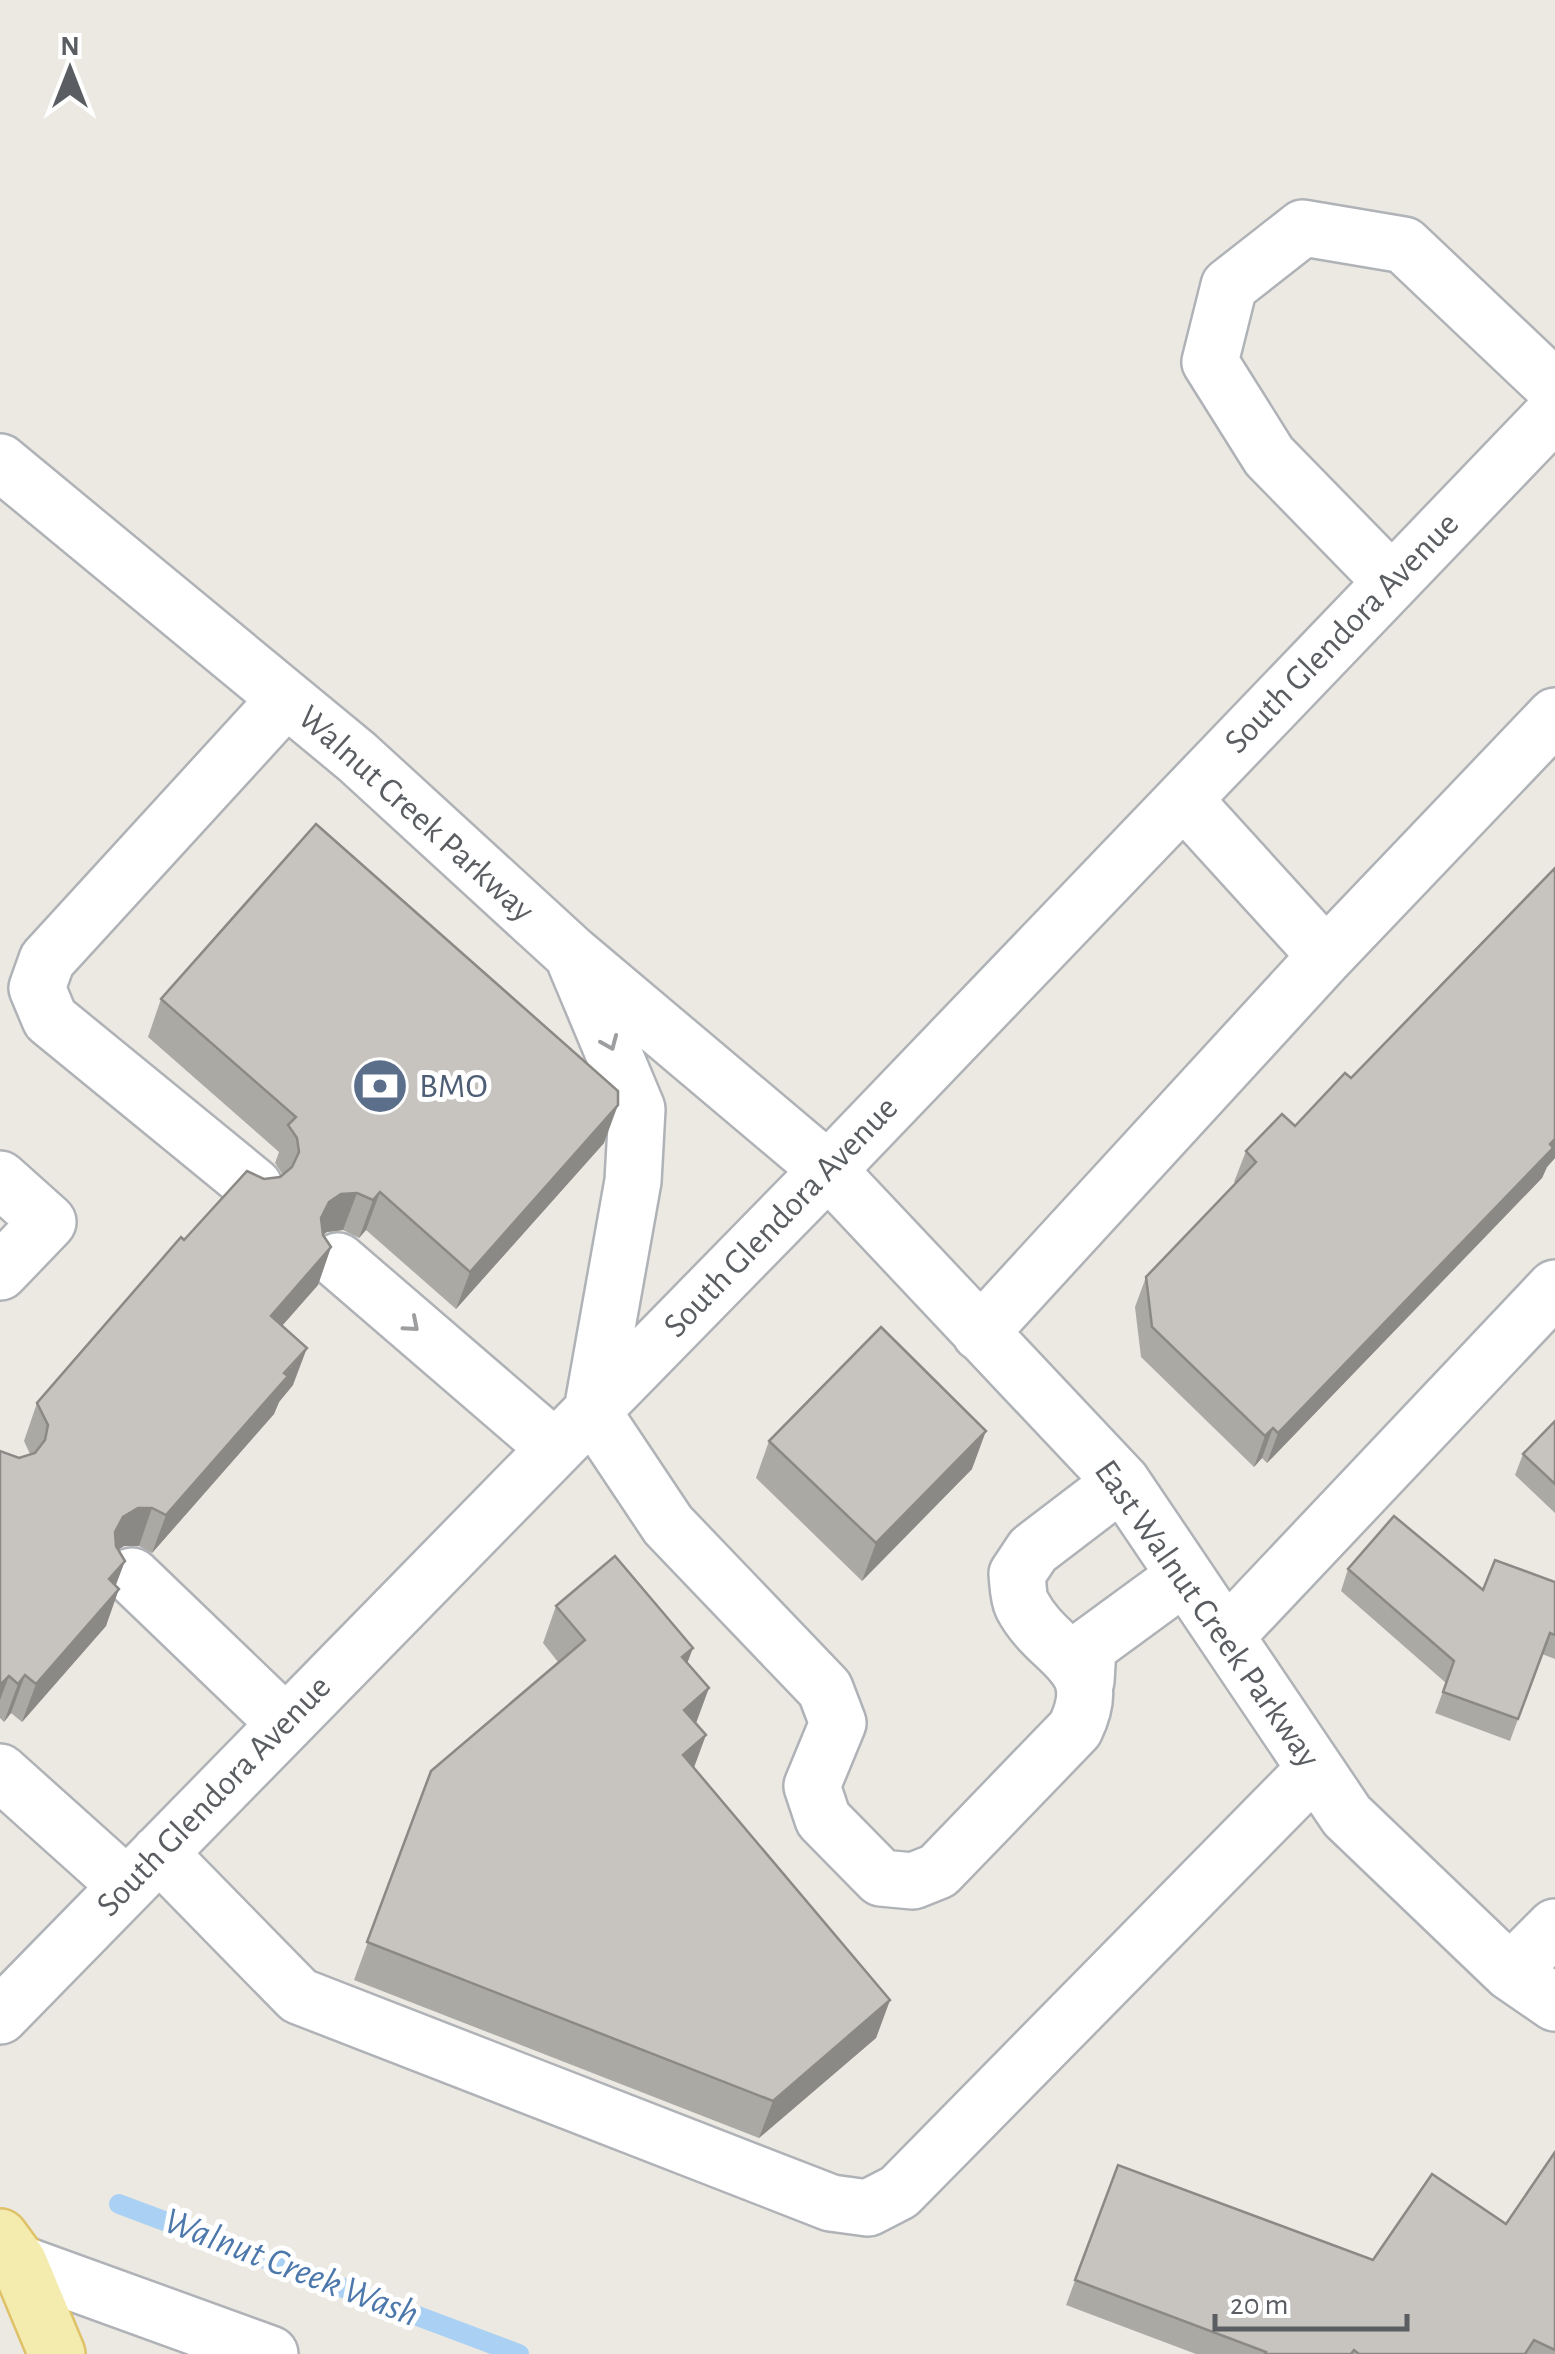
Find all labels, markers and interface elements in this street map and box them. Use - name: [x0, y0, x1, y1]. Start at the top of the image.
- north arrow: [20, 20, 120, 120]
- text: N: [60, 33, 80, 61]
- street label: South Glendora Avenue: [1218, 506, 1466, 760]
- street label: Walnut Creek Parkway: [291, 699, 541, 929]
- one-way arrow: [598, 1034, 618, 1051]
- bank icon: BMO: [350, 1056, 410, 1116]
- place label: BMO: [419, 1069, 488, 1104]
- street label: South Glendora Avenue: [657, 1090, 905, 1344]
- one-way arrow: [400, 1313, 419, 1331]
- street label: East Walnut Creek Parkway: [1088, 1454, 1326, 1774]
- street label: South Glendora Avenue: [90, 1669, 338, 1923]
- water label: Walnut Creek Wash: [159, 2202, 423, 2334]
- scale bar: [1215, 2269, 1408, 2331]
- text: 20 m: [1230, 2290, 1288, 2320]

